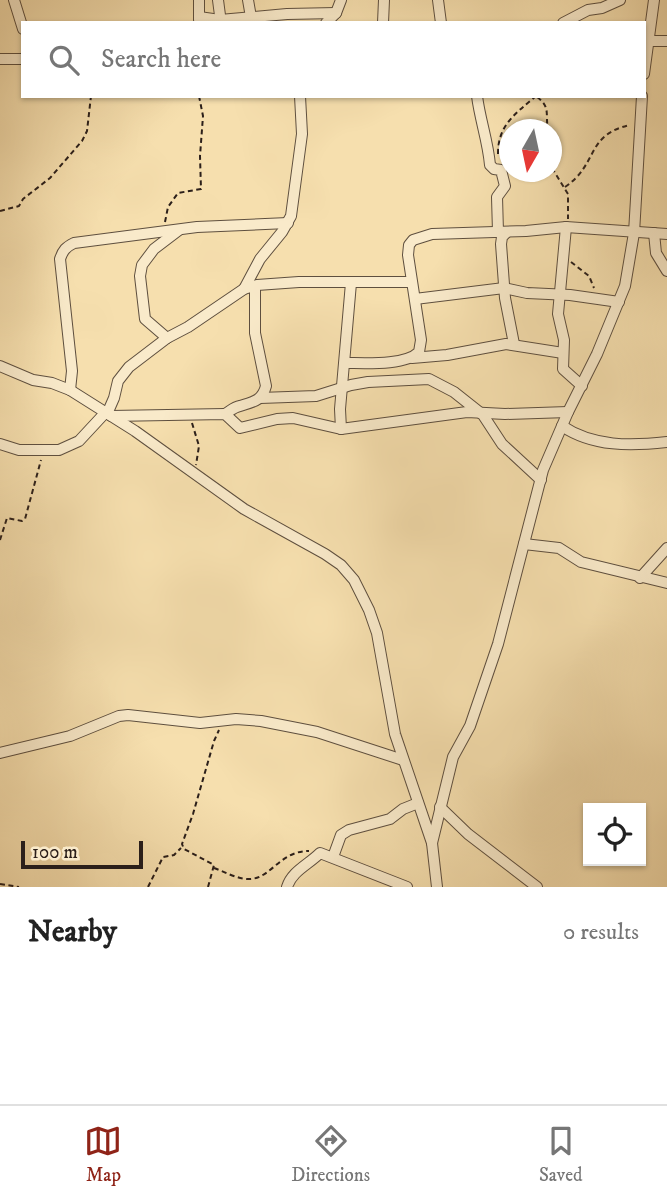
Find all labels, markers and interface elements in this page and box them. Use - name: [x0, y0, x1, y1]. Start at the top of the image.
- search box: [21, 21, 646, 98]
- icon: search: [45, 41, 83, 79]
- text: Search here: [101, 43, 221, 76]
- north arrow: [499, 119, 562, 182]
- map controls: [583, 803, 646, 866]
- button: locate: [583, 803, 646, 866]
- scale bar: [21, 838, 144, 870]
- text: 100 m: [32, 841, 78, 864]
- text: Nearby: [28, 914, 117, 951]
- text: 0 results: [563, 918, 639, 947]
- tab: Map: [84, 1122, 122, 1187]
- tab: Directions: [291, 1122, 370, 1187]
- tab: Saved: [539, 1122, 583, 1187]

